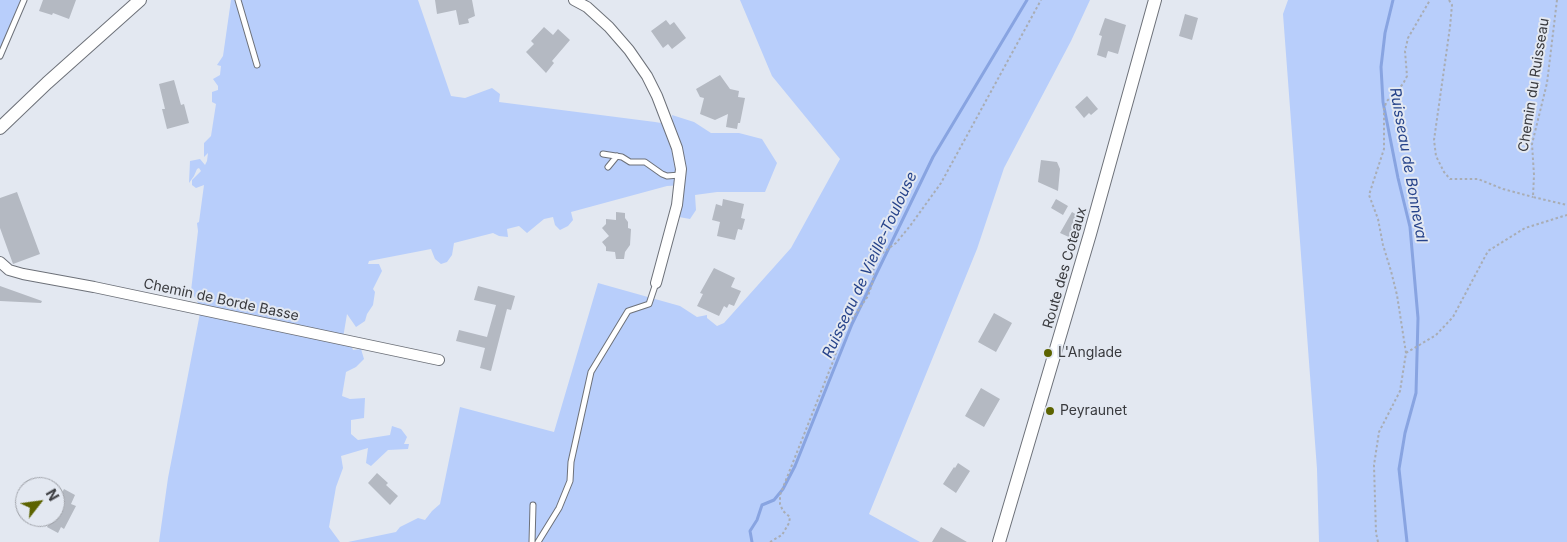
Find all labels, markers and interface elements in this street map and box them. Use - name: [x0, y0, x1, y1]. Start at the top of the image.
- street label: Chemin du Ruisseau: [1515, 17, 1553, 153]
- water label: Ruisseau de Bonneval: [1386, 86, 1430, 244]
- water label: Ruisseau de Vieille-Toulouse: [819, 169, 921, 361]
- street label: Route des Coteaux: [1040, 205, 1090, 331]
- street label: Chemin de Borde Basse: [142, 275, 300, 325]
- place label: L'Anglade: [1058, 345, 1122, 361]
- marker: L'Anglade: [1042, 347, 1054, 359]
- place label: Peyraunet: [1060, 403, 1127, 419]
- marker: Peyraunet: [1044, 405, 1056, 417]
- north arrow: [15, 477, 65, 527]
- text: N: [43, 486, 63, 504]

